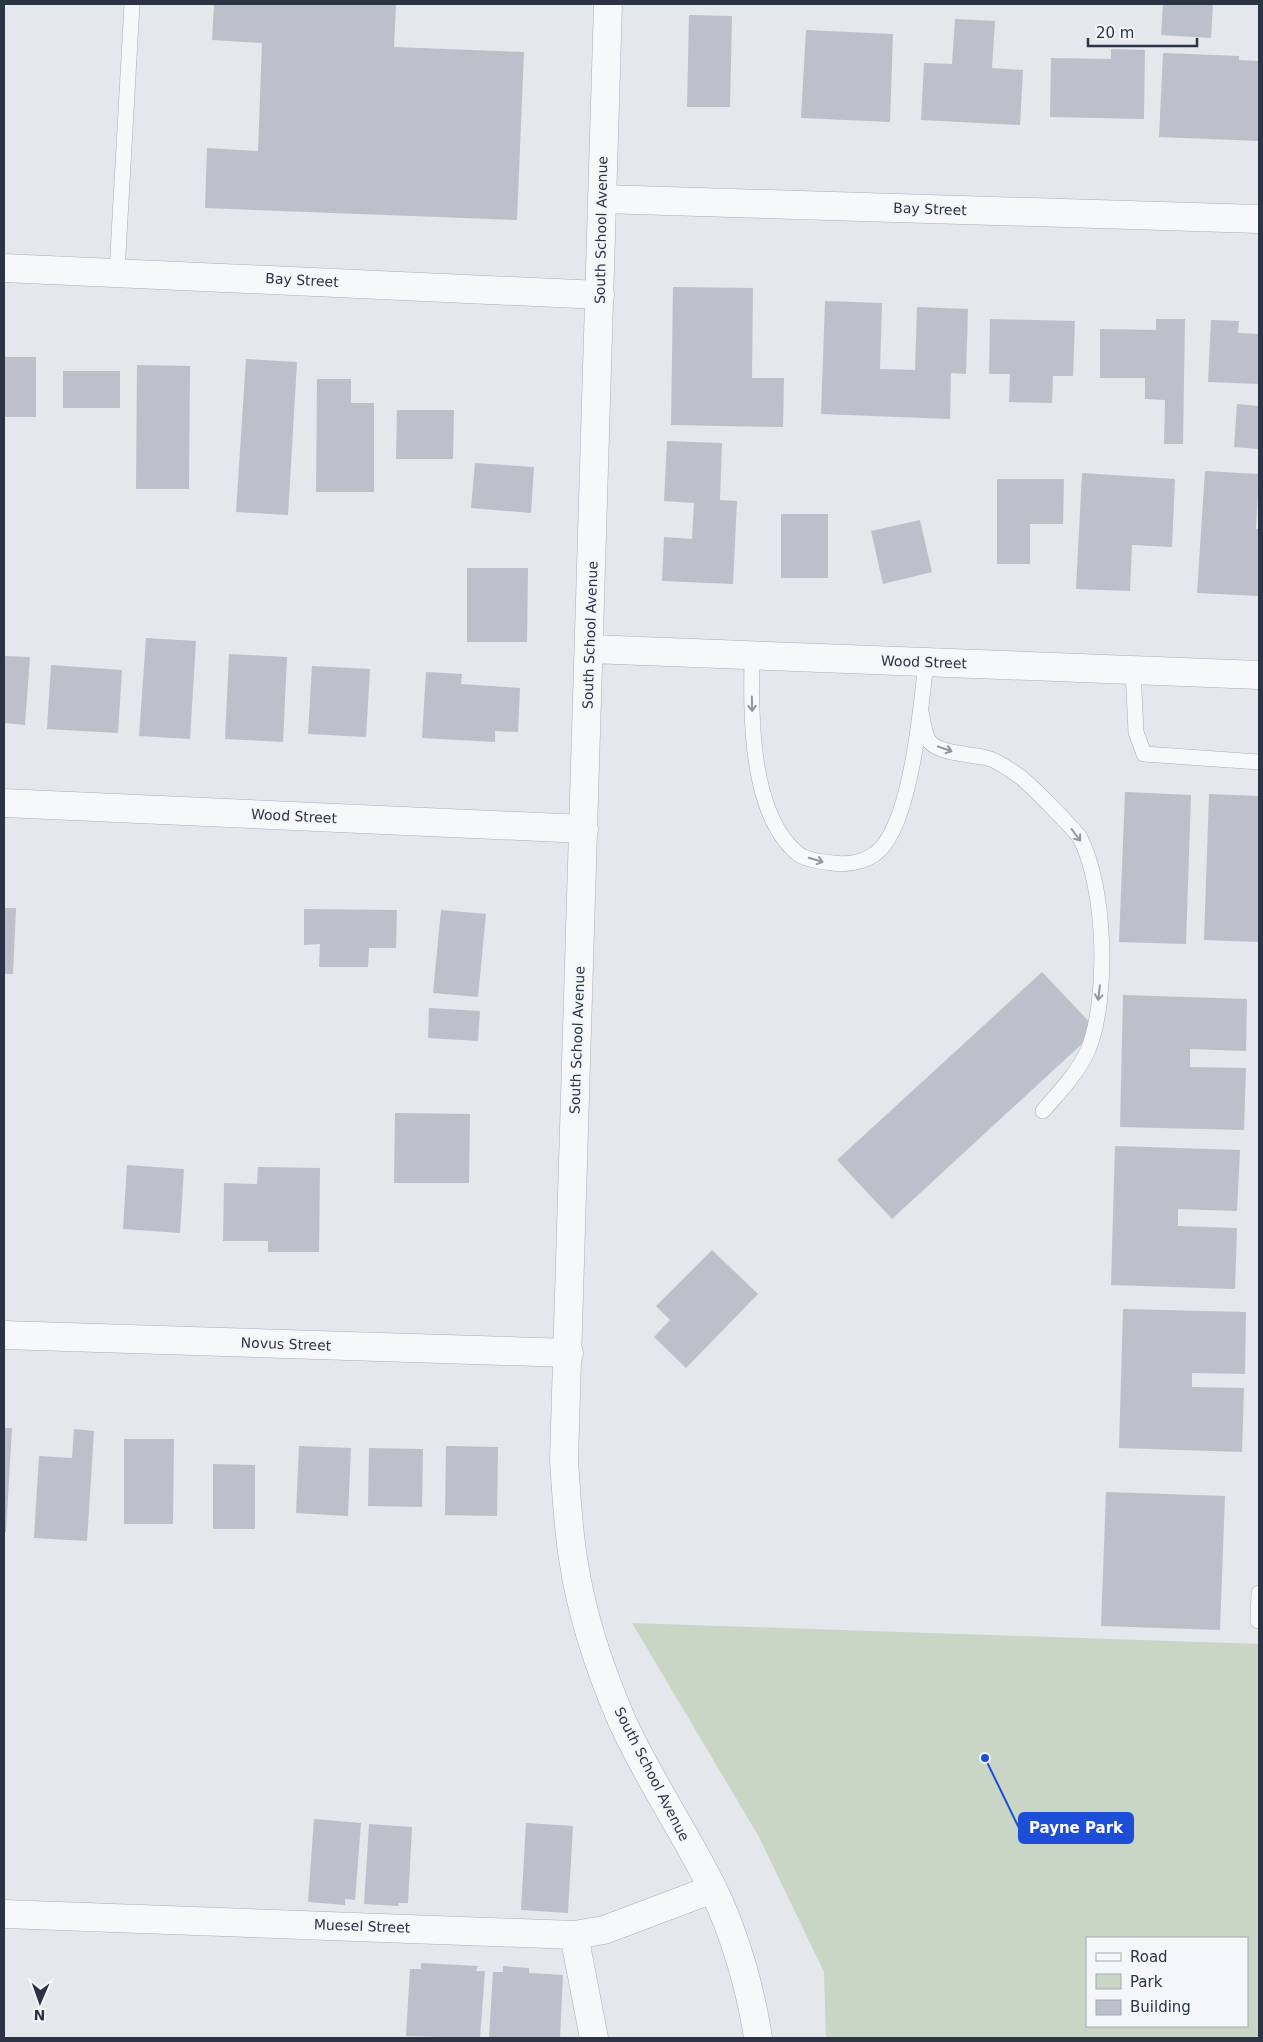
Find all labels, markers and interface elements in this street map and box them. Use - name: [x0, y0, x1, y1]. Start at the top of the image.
- scale bar: [1088, 15, 1197, 47]
- text: 20 m: [1096, 24, 1134, 42]
- street label: South School Avenue: [592, 156, 610, 304]
- street label: Bay Street: [893, 200, 967, 218]
- street label: Bay Street: [265, 270, 340, 290]
- street label: South School Avenue: [579, 561, 601, 709]
- street label: Wood Street: [881, 653, 968, 672]
- one-way arrow: [747, 695, 757, 711]
- one-way arrow: [937, 745, 953, 754]
- street label: Wood Street: [251, 806, 338, 826]
- one-way arrow: [1071, 829, 1082, 842]
- one-way arrow: [807, 855, 823, 865]
- street label: South School Avenue: [566, 966, 588, 1114]
- one-way arrow: [1094, 985, 1104, 1001]
- street label: Novus Street: [241, 1334, 332, 1354]
- street label: South School Avenue: [611, 1704, 693, 1844]
- callout: Payne Park: [1019, 1813, 1133, 1843]
- text: Payne Park: [1029, 1819, 1124, 1837]
- street label: Muesel Street: [314, 1916, 411, 1936]
- legend: [1086, 1937, 1248, 2027]
- text: Road: [1130, 1948, 1168, 1966]
- text: Park: [1130, 1973, 1163, 1991]
- north arrow: [15, 1977, 65, 2027]
- text: Building: [1130, 1998, 1191, 2016]
- text: N: [33, 2007, 46, 2023]

